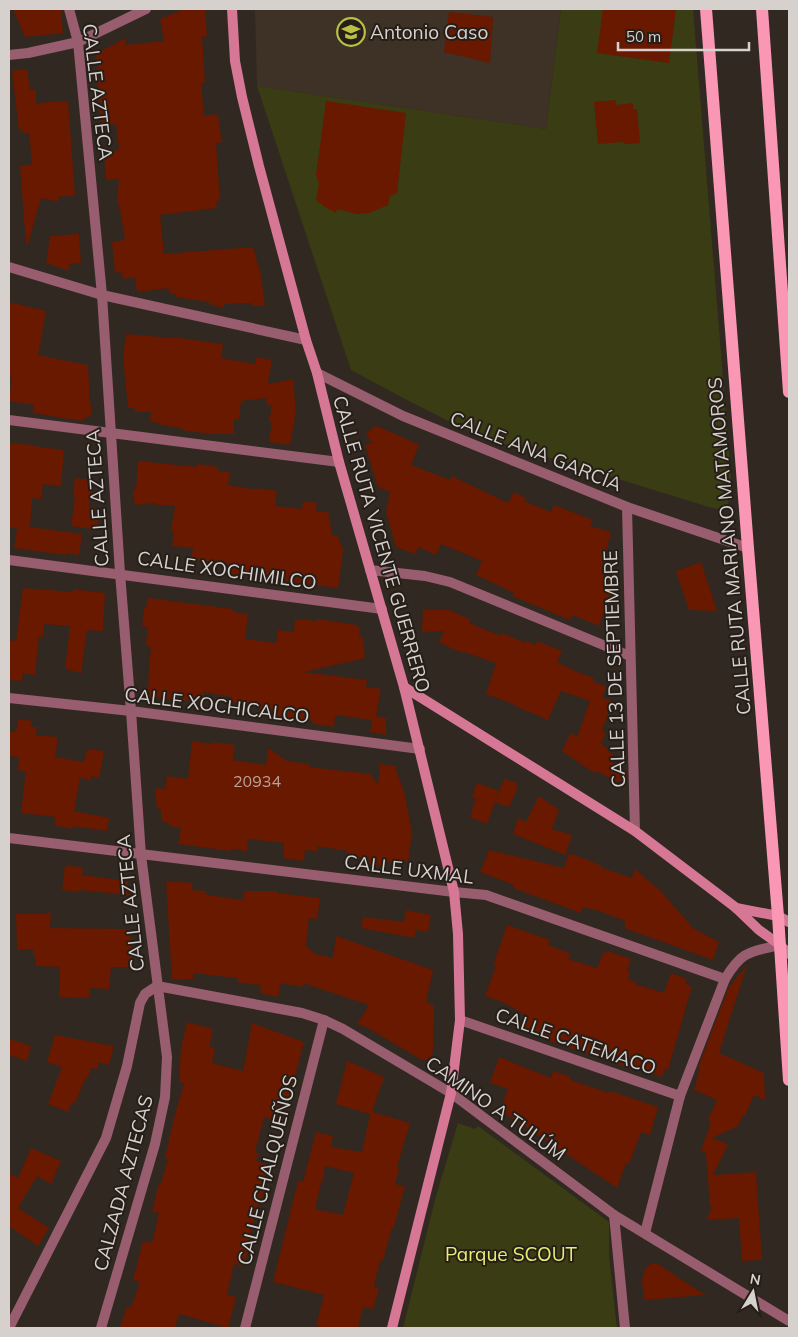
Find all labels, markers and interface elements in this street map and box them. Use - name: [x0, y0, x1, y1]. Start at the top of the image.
- school or university icon: Antonio Caso: [336, 17, 366, 47]
- place label: Antonio Caso: [370, 20, 488, 44]
- scale bar: [618, 20, 749, 52]
- street label: CALLE AZTECA: [78, 22, 118, 162]
- text: 50 m: [626, 27, 661, 46]
- street label: CALLE RUTA MARIANO MATAMOROS: [702, 376, 756, 716]
- street label: CALLE RUTA VICENTE GUERRERO: [328, 393, 436, 695]
- street label: CALLE ANA GARCÍA: [447, 406, 626, 496]
- street label: CALLE AZTECA: [80, 428, 114, 568]
- street label: CALLE XOCHIMILCO: [136, 546, 318, 594]
- street label: CALLE 13 DE SEPTIEMBRE: [598, 550, 630, 788]
- street label: CALLE XOCHICALCO: [123, 682, 311, 728]
- house number: 20934: [233, 771, 281, 791]
- street label: CALLE AZTECA: [111, 833, 149, 973]
- street label: CALLE UXMAL: [343, 849, 476, 889]
- street label: CALLE CATEMACO: [492, 1002, 660, 1080]
- street label: CAMINO A TULÚM: [421, 1051, 571, 1165]
- street label: CALLE CHALQUEÑOS: [232, 1072, 302, 1268]
- street label: CALZADA AZTECAS: [88, 1093, 158, 1273]
- park label: Parque SCOUT: [445, 1242, 578, 1266]
- north arrow: [728, 1267, 778, 1317]
- text: N: [748, 1269, 762, 1289]

